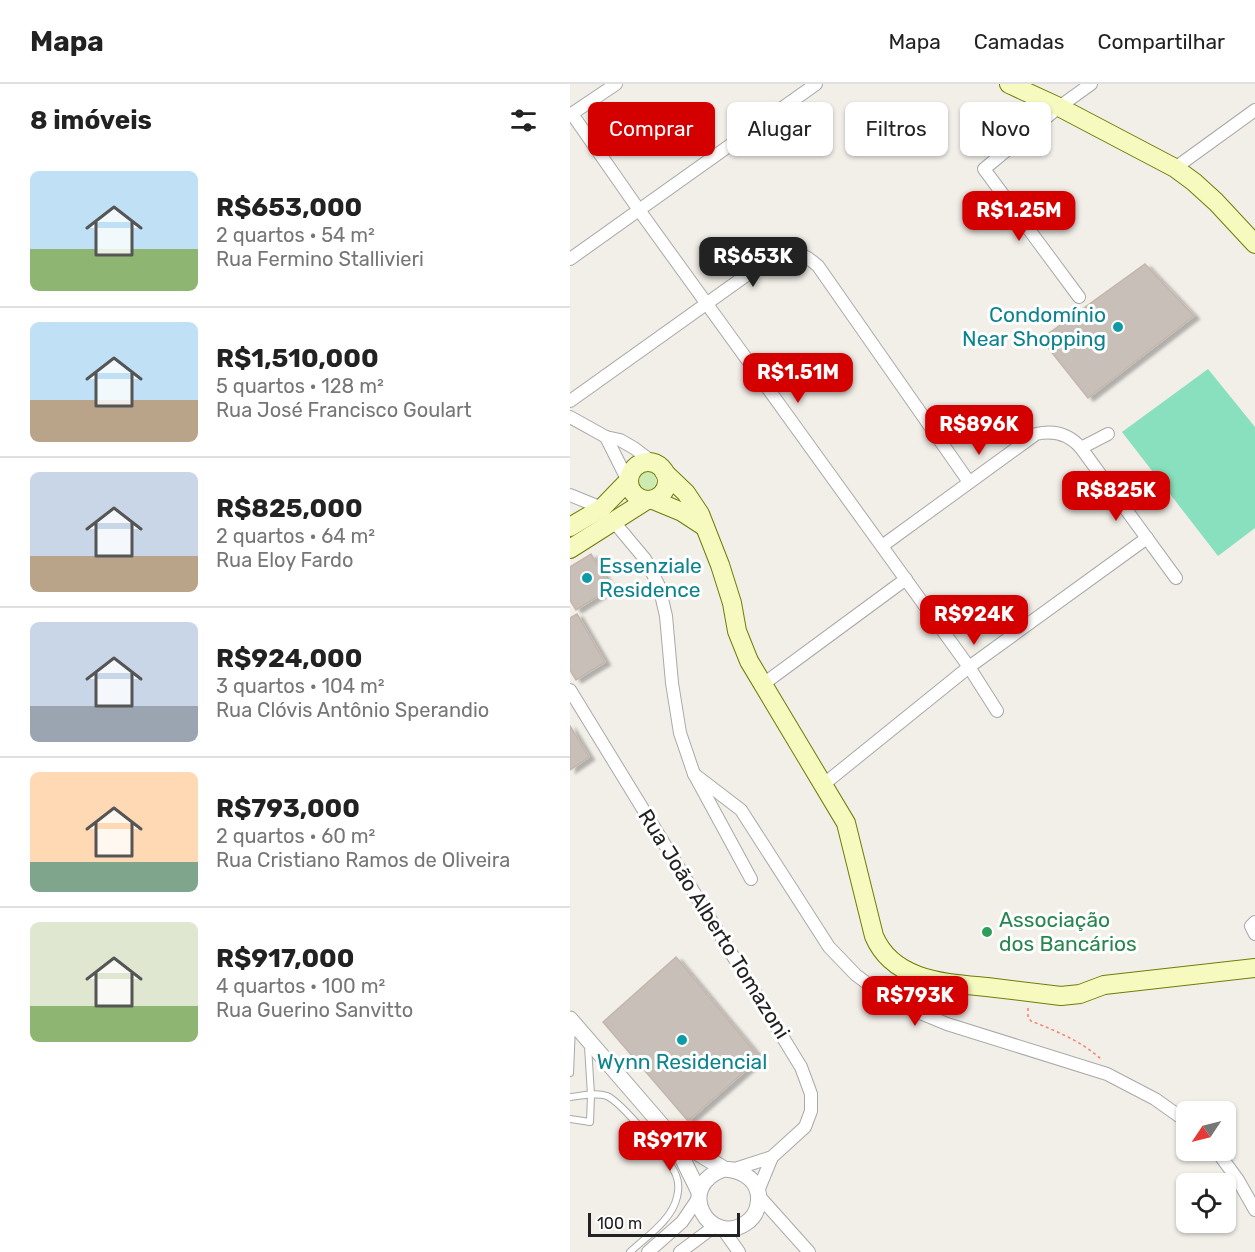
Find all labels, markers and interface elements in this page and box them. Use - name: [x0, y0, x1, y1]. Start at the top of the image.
- text: Mapa: [30, 25, 104, 58]
- text: Mapa: [888, 29, 941, 54]
- text: Camadas: [974, 29, 1064, 54]
- text: Compartilhar: [1097, 29, 1225, 54]
- chip: Comprar: [588, 102, 715, 156]
- chip: Alugar: [727, 102, 833, 156]
- chip: Filtros: [845, 102, 948, 156]
- chip: Novo: [960, 102, 1051, 156]
- icon: filters: [507, 104, 540, 137]
- text: 8 imóveis: [30, 105, 152, 136]
- pin: R$1.25M: [964, 191, 1074, 242]
- text: R$653,000: [216, 192, 362, 223]
- icon: home: [78, 195, 150, 267]
- text: R$1.25M: [976, 198, 1062, 222]
- text: 2 quartos · 54 m²: [216, 223, 375, 247]
- pin: R$653K: [704, 237, 802, 288]
- text: R$653K: [713, 244, 793, 268]
- text: Rua Fermino Stallivieri: [216, 247, 424, 271]
- place label: Condomínio Near Shopping: [962, 302, 1106, 351]
- marker: Condomínio Near Shopping: [1111, 320, 1125, 334]
- text: R$1,510,000: [216, 343, 379, 374]
- icon: home: [78, 346, 150, 418]
- pin: R$1.51M: [743, 353, 853, 404]
- text: R$1.51M: [757, 360, 839, 384]
- text: 5 quartos · 128 m²: [216, 374, 384, 398]
- text: Rua José Francisco Goulart: [216, 398, 472, 422]
- pin: R$896K: [930, 405, 1028, 456]
- text: R$896K: [939, 412, 1019, 436]
- pin: R$825K: [1067, 471, 1165, 522]
- text: R$825K: [1076, 478, 1156, 502]
- text: R$825,000: [216, 493, 363, 524]
- icon: home: [78, 496, 150, 568]
- text: 2 quartos · 64 m²: [216, 524, 375, 548]
- text: Rua Eloy Fardo: [216, 548, 353, 572]
- place label: Essenziale Residence: [599, 553, 702, 602]
- marker: Essenziale Residence: [580, 571, 594, 585]
- pin: R$924K: [925, 595, 1023, 646]
- text: R$924K: [934, 602, 1014, 626]
- text: R$924,000: [216, 643, 362, 674]
- icon: home: [78, 646, 150, 718]
- text: 3 quartos · 104 m²: [216, 674, 385, 698]
- text: Rua Clóvis Antônio Sperandio: [216, 698, 489, 722]
- text: R$793,000: [216, 793, 360, 824]
- icon: home: [78, 796, 150, 868]
- street label: Rua João Alberto Tomazoni: [633, 804, 795, 1043]
- text: 2 quartos · 60 m²: [216, 824, 375, 848]
- text: Rua Cristiano Ramos de Oliveira: [216, 848, 510, 872]
- place label: Associação dos Bancários: [999, 907, 1137, 956]
- marker: Associação dos Bancários: [980, 925, 994, 939]
- text: R$917,000: [216, 943, 354, 974]
- icon: home: [78, 946, 150, 1018]
- text: 4 quartos · 100 m²: [216, 974, 385, 998]
- pin: R$793K: [866, 976, 964, 1027]
- text: R$793K: [876, 983, 954, 1007]
- text: Rua Guerino Sanvitto: [216, 998, 413, 1022]
- marker: Wynn Residencial: [675, 1033, 689, 1047]
- place label: Wynn Residencial: [597, 1049, 767, 1074]
- north arrow: [1176, 1101, 1236, 1161]
- map controls: [1176, 1101, 1236, 1233]
- pin: R$917K: [621, 1121, 719, 1172]
- text: R$917K: [633, 1128, 707, 1152]
- button: locate: [1176, 1173, 1236, 1233]
- scale bar: [588, 1210, 740, 1238]
- text: 100 m: [597, 1214, 642, 1233]

